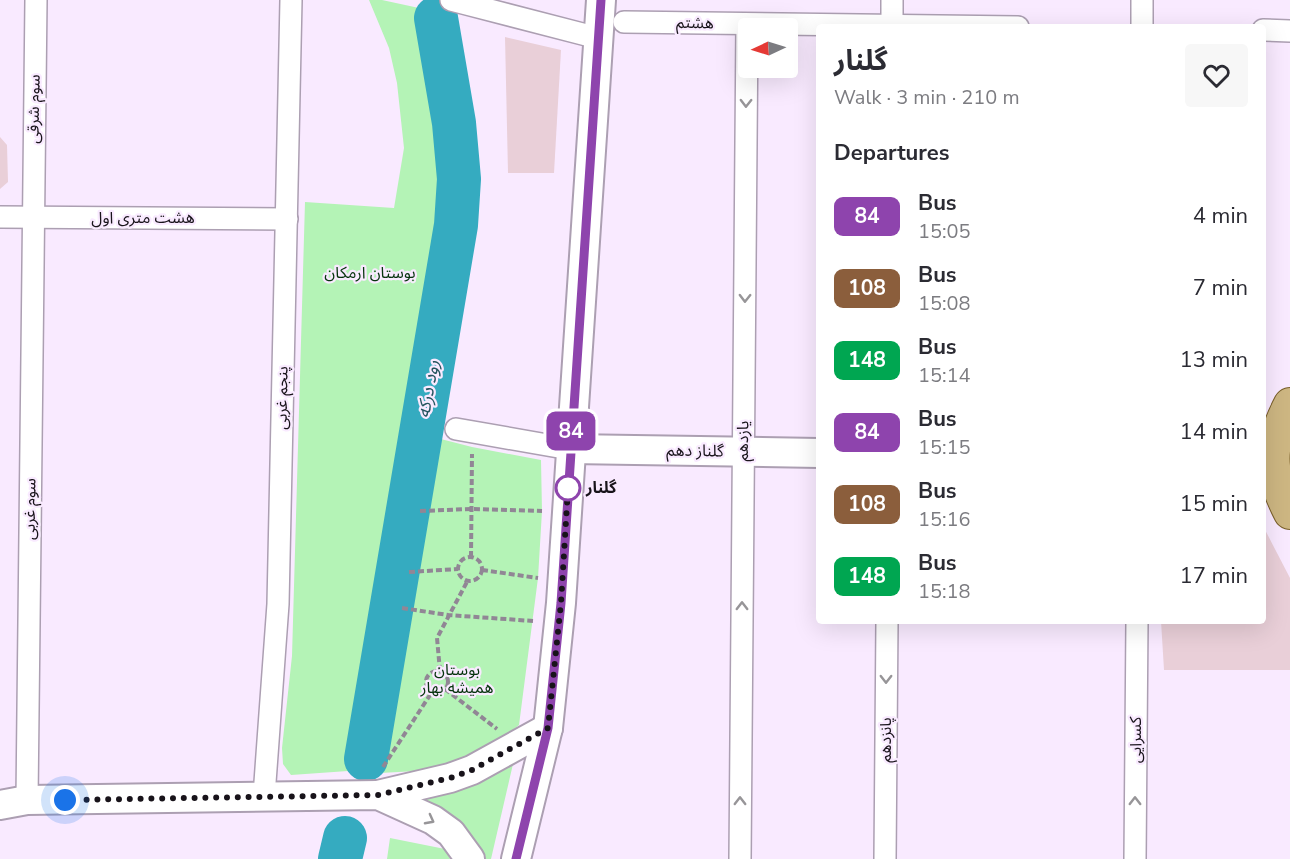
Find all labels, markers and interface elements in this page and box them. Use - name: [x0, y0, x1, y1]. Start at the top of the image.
- street label: هشتم: [676, 12, 714, 35]
- north arrow: [738, 18, 798, 78]
- map controls: [738, 18, 798, 78]
- text: گلنار: [834, 42, 887, 80]
- button: heart: [1185, 44, 1248, 107]
- street label: سوم شرقی: [22, 74, 47, 144]
- text: Walk · 3 min · 210 m: [834, 84, 1020, 111]
- one-way arrow: [740, 99, 752, 108]
- text: Departures: [834, 138, 949, 168]
- text: Bus: [918, 188, 957, 218]
- text: 4 min: [1193, 201, 1248, 231]
- text: 84: [854, 202, 880, 230]
- street label: هشت‌ متری اول: [91, 207, 195, 229]
- text: 15:05: [918, 218, 971, 245]
- text: Bus: [918, 260, 957, 290]
- park label: بوستان ارمکان: [324, 262, 416, 284]
- text: 7 min: [1193, 273, 1248, 303]
- text: 108: [848, 274, 886, 302]
- text: 15:08: [918, 290, 971, 317]
- one-way arrow: [738, 294, 751, 303]
- text: Bus: [918, 332, 957, 362]
- text: 13 min: [1180, 345, 1248, 375]
- text: 148: [848, 346, 886, 374]
- water label: رود درکه: [411, 358, 445, 420]
- text: 15:14: [918, 362, 971, 389]
- street label: پنجم غربی: [270, 366, 295, 430]
- text: Bus: [918, 404, 957, 434]
- line badge: 84: [544, 412, 598, 450]
- text: 84: [558, 417, 584, 445]
- text: 14 min: [1180, 417, 1248, 447]
- text: 84: [854, 418, 880, 446]
- street label: یازدهم: [732, 420, 755, 462]
- text: 15:15: [918, 434, 971, 461]
- street label: گلناز دهم: [666, 440, 724, 464]
- marker: گلنار: [555, 475, 581, 501]
- text: Bus: [918, 476, 957, 506]
- place label: گلنار: [585, 477, 617, 499]
- street label: سوم غربی: [18, 478, 43, 540]
- text: 15 min: [1180, 489, 1248, 519]
- text: 108: [848, 490, 886, 518]
- text: 15:16: [918, 506, 971, 533]
- text: Bus: [918, 548, 957, 578]
- text: 17 min: [1180, 561, 1248, 591]
- text: 148: [848, 562, 886, 590]
- text: 15:18: [918, 578, 971, 605]
- one-way arrow: [736, 601, 748, 610]
- park label: بوستان همیشه بهار: [420, 659, 493, 699]
- one-way arrow: [880, 675, 893, 684]
- street label: کسرایی: [1125, 716, 1147, 763]
- street label: پانزدهم: [875, 717, 898, 763]
- your location: [50, 785, 80, 815]
- one-way arrow: [734, 796, 747, 805]
- one-way arrow: [1129, 796, 1141, 805]
- one-way arrow: [424, 812, 435, 824]

